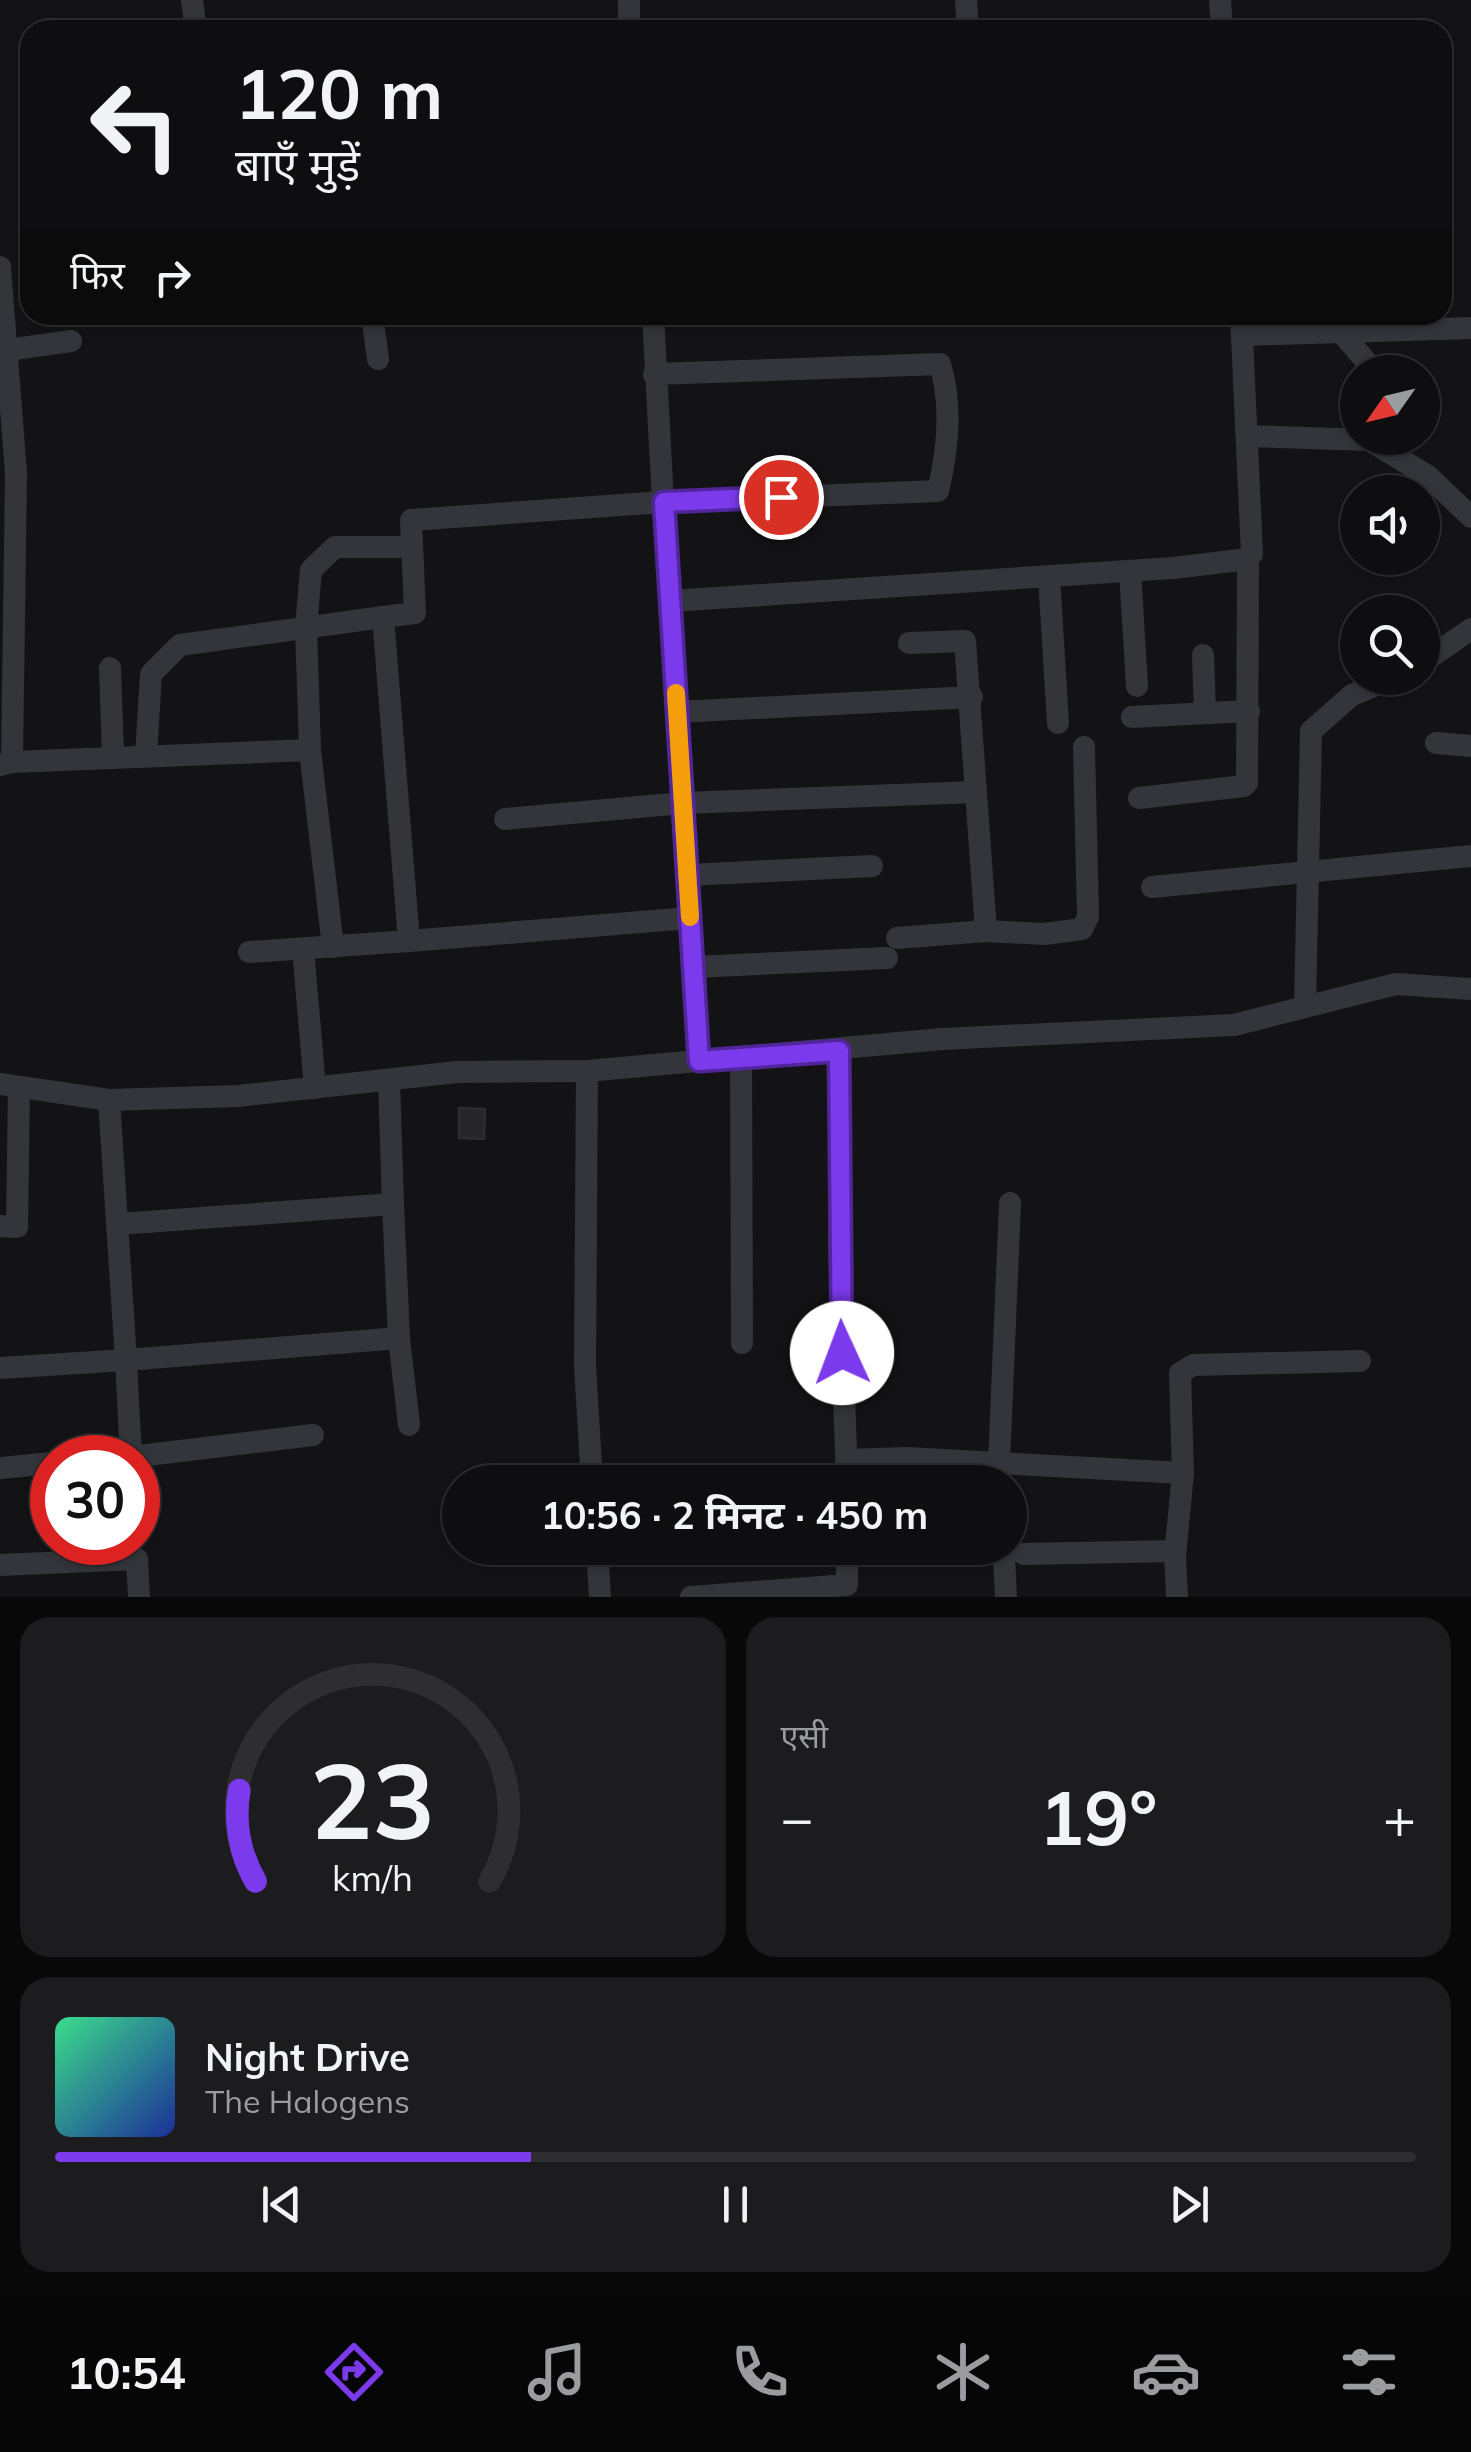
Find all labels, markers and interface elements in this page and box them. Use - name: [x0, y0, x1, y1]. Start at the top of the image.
- text: 120 m: [235, 49, 443, 137]
- icon: left: [70, 60, 200, 190]
- text: बाएँ मुड़ें: [235, 136, 360, 192]
- icon: right: [145, 250, 200, 305]
- text: फिर: [70, 251, 125, 299]
- north arrow: [1340, 355, 1440, 455]
- map controls: [1340, 355, 1440, 695]
- pin: [739, 455, 824, 540]
- icon: arrive: [754, 470, 809, 525]
- button: sound: [1340, 475, 1440, 575]
- button: search: [1340, 595, 1440, 695]
- position arrow: [790, 1301, 894, 1405]
- speed limit sign: 30: [30, 1435, 160, 1565]
- text: 10:56 · 2 मिनट · 450 m: [541, 1491, 928, 1539]
- text: एसी: [781, 1716, 828, 1756]
- text: 23: [310, 1734, 435, 1865]
- text: 19°: [1039, 1770, 1157, 1864]
- text: −: [781, 1783, 814, 1852]
- text: +: [1383, 1783, 1416, 1852]
- text: km/h: [332, 1855, 413, 1900]
- text: Night Drive: [205, 2033, 410, 2081]
- text: The Halogens: [205, 2081, 410, 2121]
- icon: previous: [254, 2177, 309, 2232]
- icon: pause: [708, 2177, 763, 2232]
- icon: next: [1162, 2177, 1217, 2232]
- icon: directions: [319, 2337, 389, 2407]
- icon: music: [522, 2337, 592, 2407]
- icon: phone: [725, 2337, 795, 2407]
- icon: climate: [928, 2337, 998, 2407]
- icon: car: [1131, 2337, 1201, 2407]
- icon: filters: [1334, 2337, 1404, 2407]
- text: 10:54: [67, 2344, 186, 2400]

